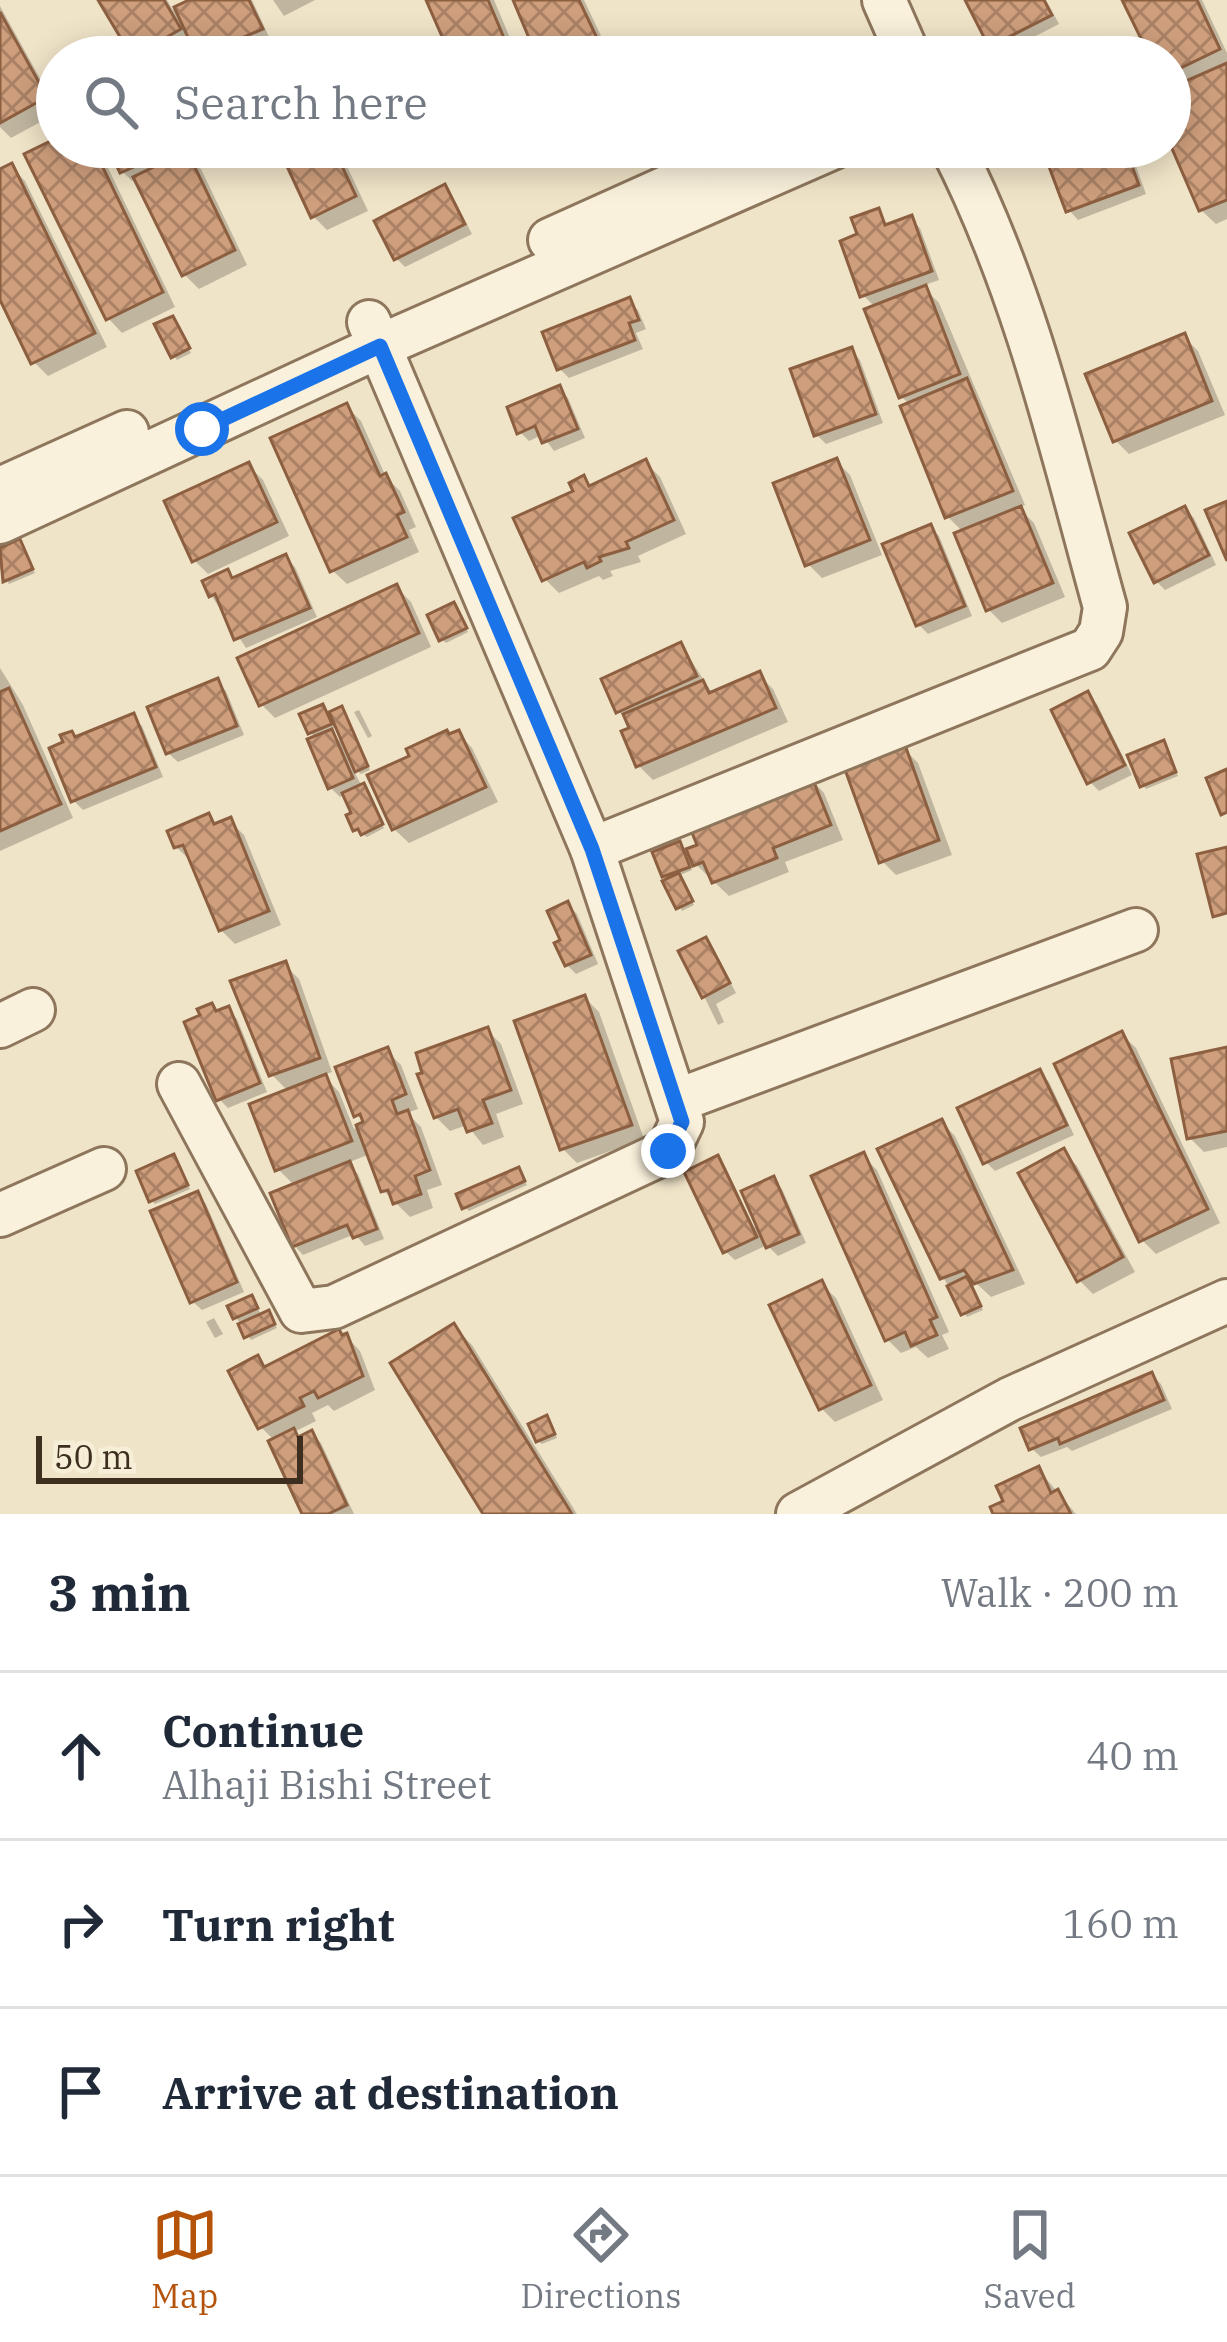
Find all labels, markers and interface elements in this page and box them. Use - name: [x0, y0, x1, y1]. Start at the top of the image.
- search box: [36, 36, 1191, 168]
- icon: search: [78, 69, 144, 135]
- text: Search here: [174, 73, 428, 131]
- route start: [175, 402, 229, 456]
- route end: [641, 1124, 695, 1178]
- scale bar: [36, 1430, 303, 1483]
- text: 50 m: [54, 1435, 133, 1478]
- text: 3 min: [48, 1559, 191, 1625]
- text: Walk · 200 m: [941, 1567, 1179, 1618]
- text: Continue: [162, 1701, 364, 1759]
- icon: ahead: [48, 1723, 114, 1789]
- text: 40 m: [1086, 1730, 1179, 1781]
- text: Alhaji Bishi Street: [162, 1759, 492, 1810]
- icon: right: [48, 1891, 114, 1957]
- text: Turn right: [162, 1895, 394, 1953]
- text: 160 m: [1063, 1898, 1179, 1949]
- icon: arrive: [48, 2059, 114, 2125]
- text: Arrive at destination: [162, 2063, 619, 2121]
- tab: Map: [151, 2202, 218, 2317]
- tab: Directions: [520, 2202, 681, 2317]
- tab: Saved: [983, 2202, 1076, 2317]

